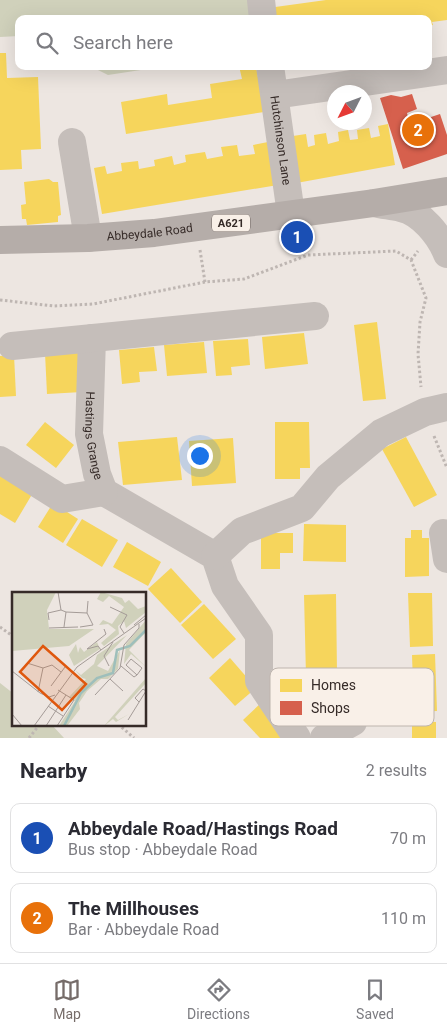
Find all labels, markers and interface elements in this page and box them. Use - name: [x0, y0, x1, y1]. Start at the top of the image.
- search box: [15, 15, 432, 70]
- icon: search: [33, 29, 61, 57]
- text: Search here: [73, 31, 173, 54]
- north arrow: [327, 85, 372, 130]
- street label: Hutchinson Lane: [267, 95, 294, 186]
- pin: 2: [402, 111, 434, 149]
- road number: A621: [212, 214, 250, 232]
- pin: 1: [281, 218, 313, 256]
- street label: Abbeydale Road: [106, 221, 194, 244]
- street label: Hastings Grange: [82, 391, 106, 482]
- your location: [187, 443, 213, 469]
- inset map: [12, 592, 146, 726]
- legend: [270, 668, 434, 726]
- text: Homes: [311, 677, 356, 693]
- text: Shops: [311, 700, 350, 716]
- text: Nearby: [20, 759, 87, 783]
- text: 2 results: [366, 761, 427, 780]
- text: Abbeydale Road/Hastings Road: [68, 817, 338, 840]
- text: 1: [32, 829, 42, 848]
- text: 70 m: [390, 829, 426, 848]
- text: Bus stop · Abbeydale Road: [68, 840, 258, 859]
- text: The Millhouses: [68, 897, 199, 920]
- text: 2: [32, 909, 42, 928]
- text: 110 m: [381, 909, 426, 928]
- text: Bar · Abbeydale Road: [68, 920, 219, 939]
- tab: Map: [53, 976, 81, 1022]
- tab: Directions: [187, 976, 250, 1022]
- tab: Saved: [356, 976, 394, 1022]

